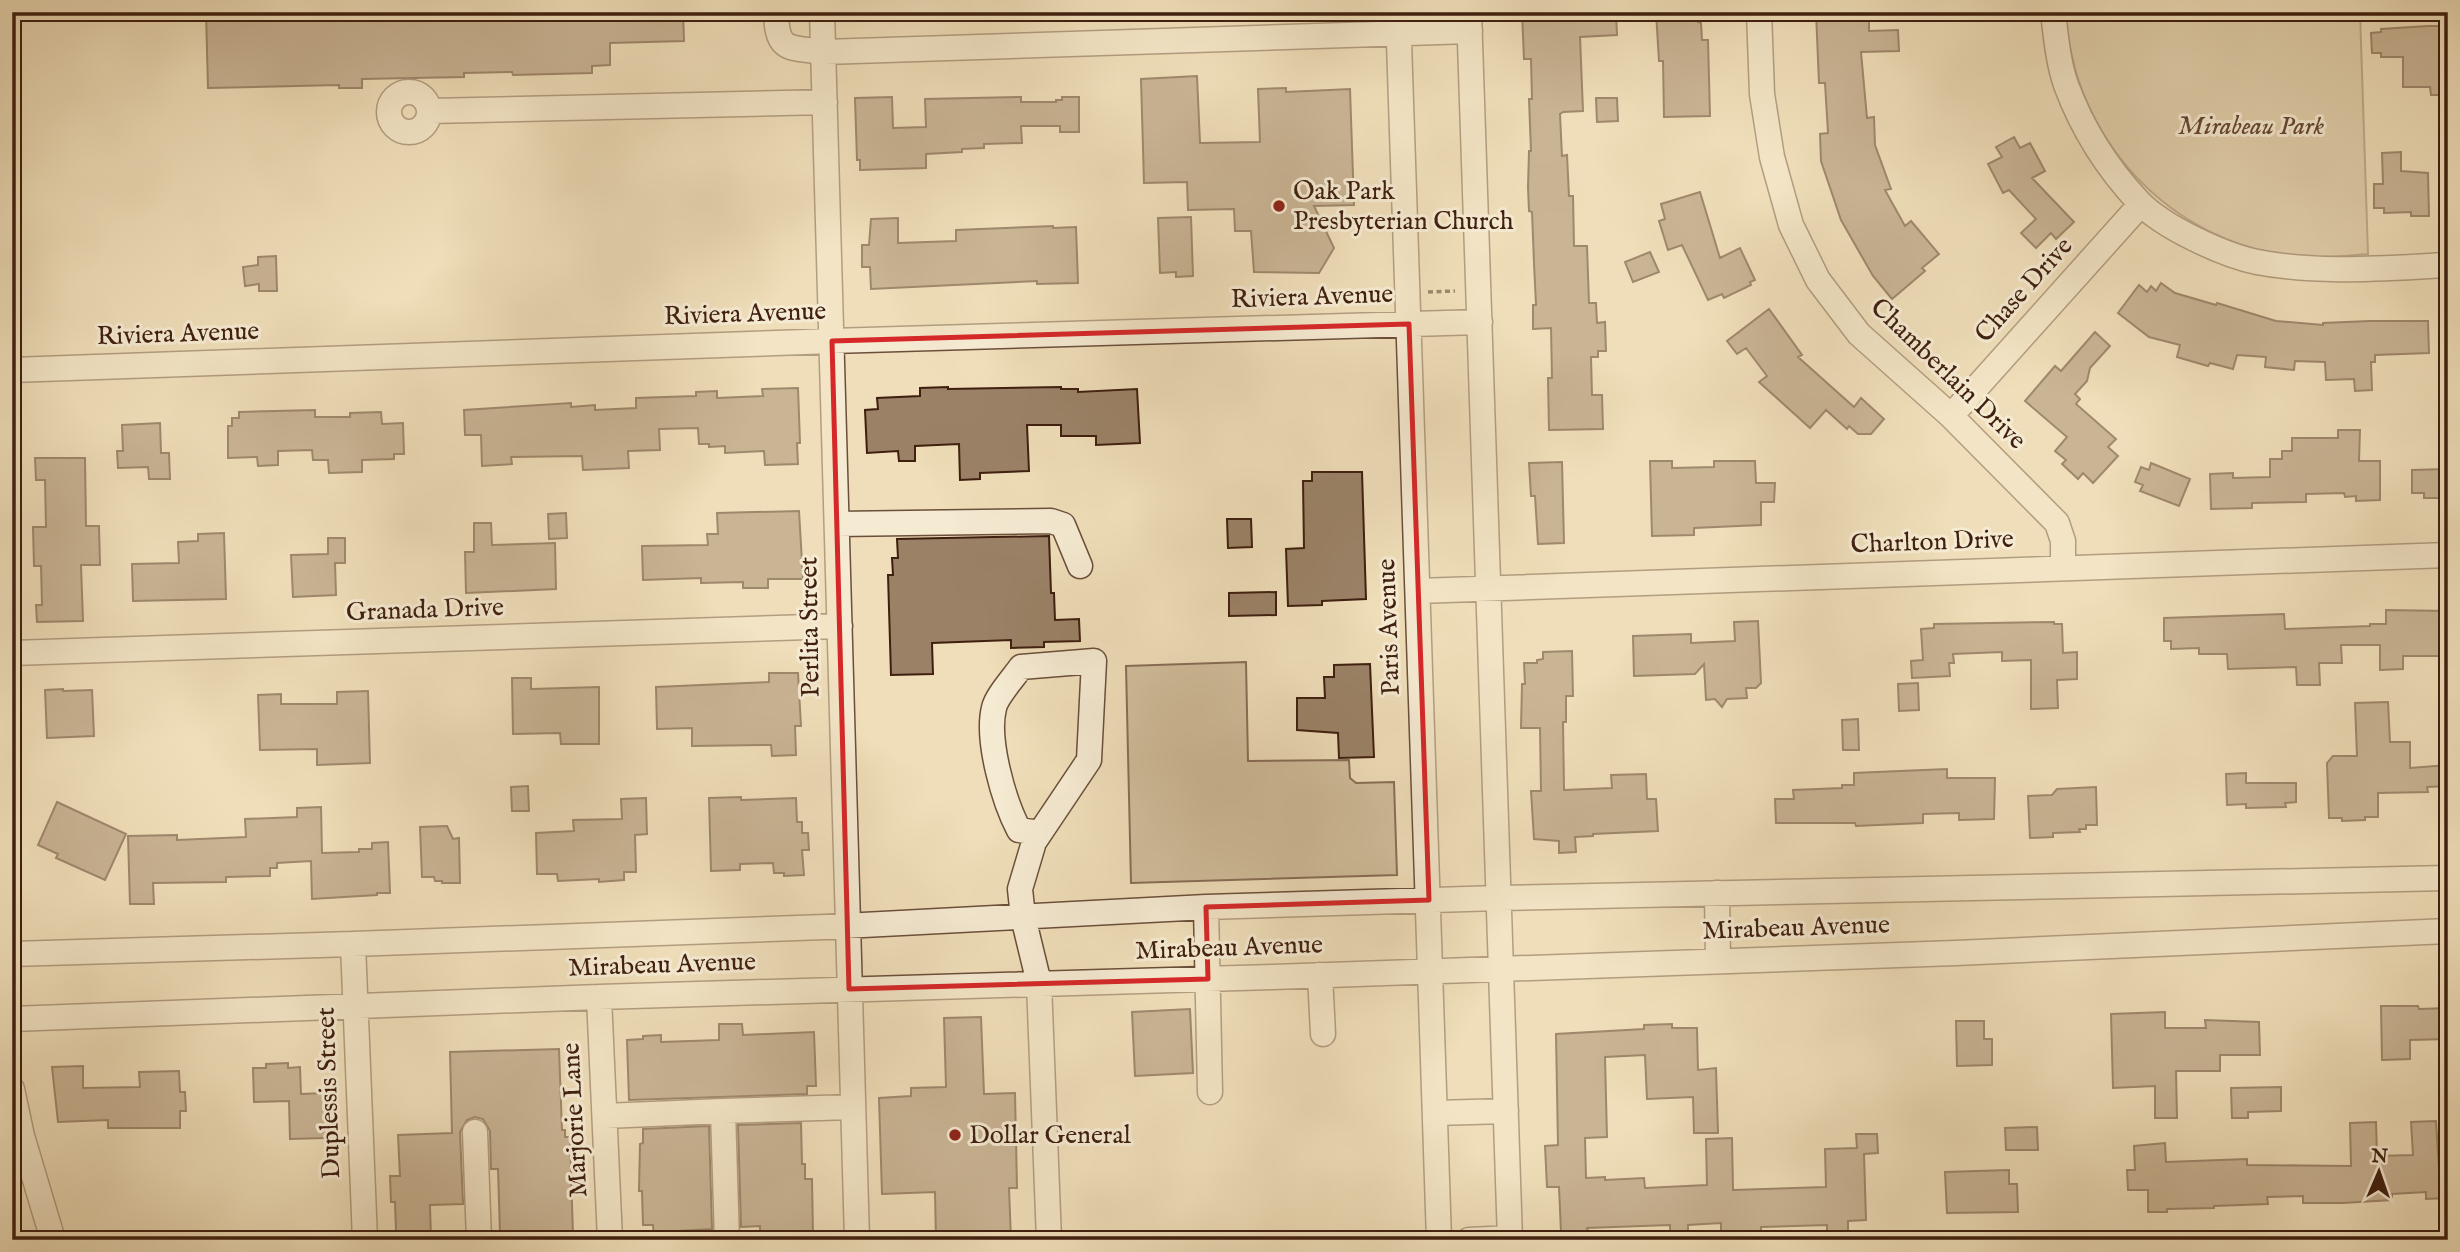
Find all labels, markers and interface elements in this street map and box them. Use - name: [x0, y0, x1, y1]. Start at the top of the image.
- park label: Mirabeau Park: [2178, 110, 2325, 143]
- place label: Oak Park Presbyterian Church: [1293, 175, 1514, 238]
- marker: Oak Park Presbyterian Church: [1271, 198, 1287, 214]
- street label: Chase Drive: [1968, 230, 2080, 350]
- street label: Riviera Avenue: [1230, 278, 1394, 316]
- street label: Chamberlain Drive: [1863, 291, 2033, 457]
- street label: Riviera Avenue: [663, 295, 827, 333]
- street label: Riviera Avenue: [96, 315, 260, 353]
- street label: Charlton Drive: [1850, 523, 2014, 561]
- street label: Perlita Street: [792, 556, 828, 698]
- street label: Paris Avenue: [1370, 558, 1408, 696]
- street label: Granada Drive: [346, 591, 505, 629]
- street label: Mirabeau Avenue: [1702, 908, 1891, 948]
- street label: Mirabeau Avenue: [1135, 928, 1324, 968]
- street label: Mirabeau Avenue: [568, 945, 757, 985]
- street label: Duplessis Street: [310, 1006, 348, 1179]
- street label: Marjorie Lane: [554, 1042, 596, 1198]
- place label: Dollar General: [969, 1119, 1132, 1152]
- marker: Dollar General: [947, 1127, 963, 1143]
- north arrow: [2344, 1136, 2414, 1206]
- text: N: [2370, 1145, 2389, 1169]

